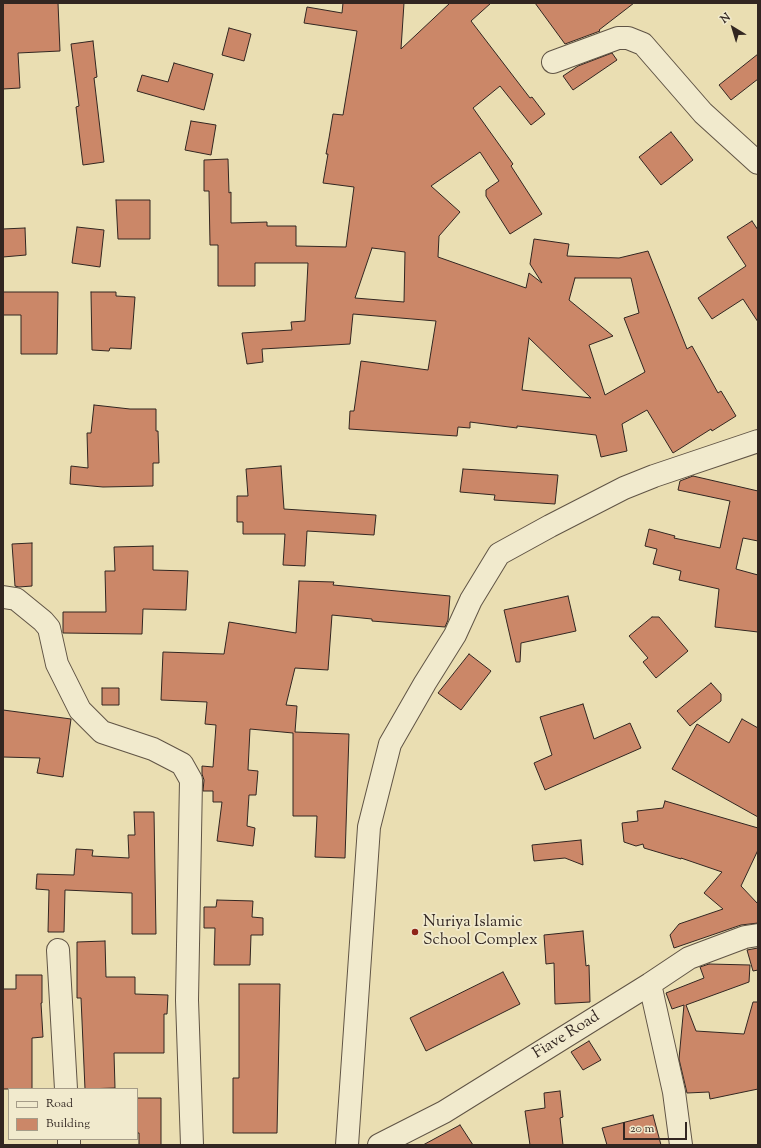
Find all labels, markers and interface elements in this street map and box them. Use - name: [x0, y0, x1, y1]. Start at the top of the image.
- north arrow: [713, 8, 753, 48]
- text: N: [717, 10, 734, 28]
- place label: Nuriya Islamic School Complex: [423, 913, 538, 951]
- marker: Nuriya Islamic School Complex: [410, 927, 420, 937]
- street label: Fiave Road: [530, 1008, 604, 1064]
- legend: [8, 1088, 138, 1140]
- text: Road: [46, 1095, 73, 1113]
- scale bar: [625, 1114, 689, 1140]
- text: Building: [46, 1115, 90, 1133]
- text: 20 m: [630, 1120, 654, 1138]

